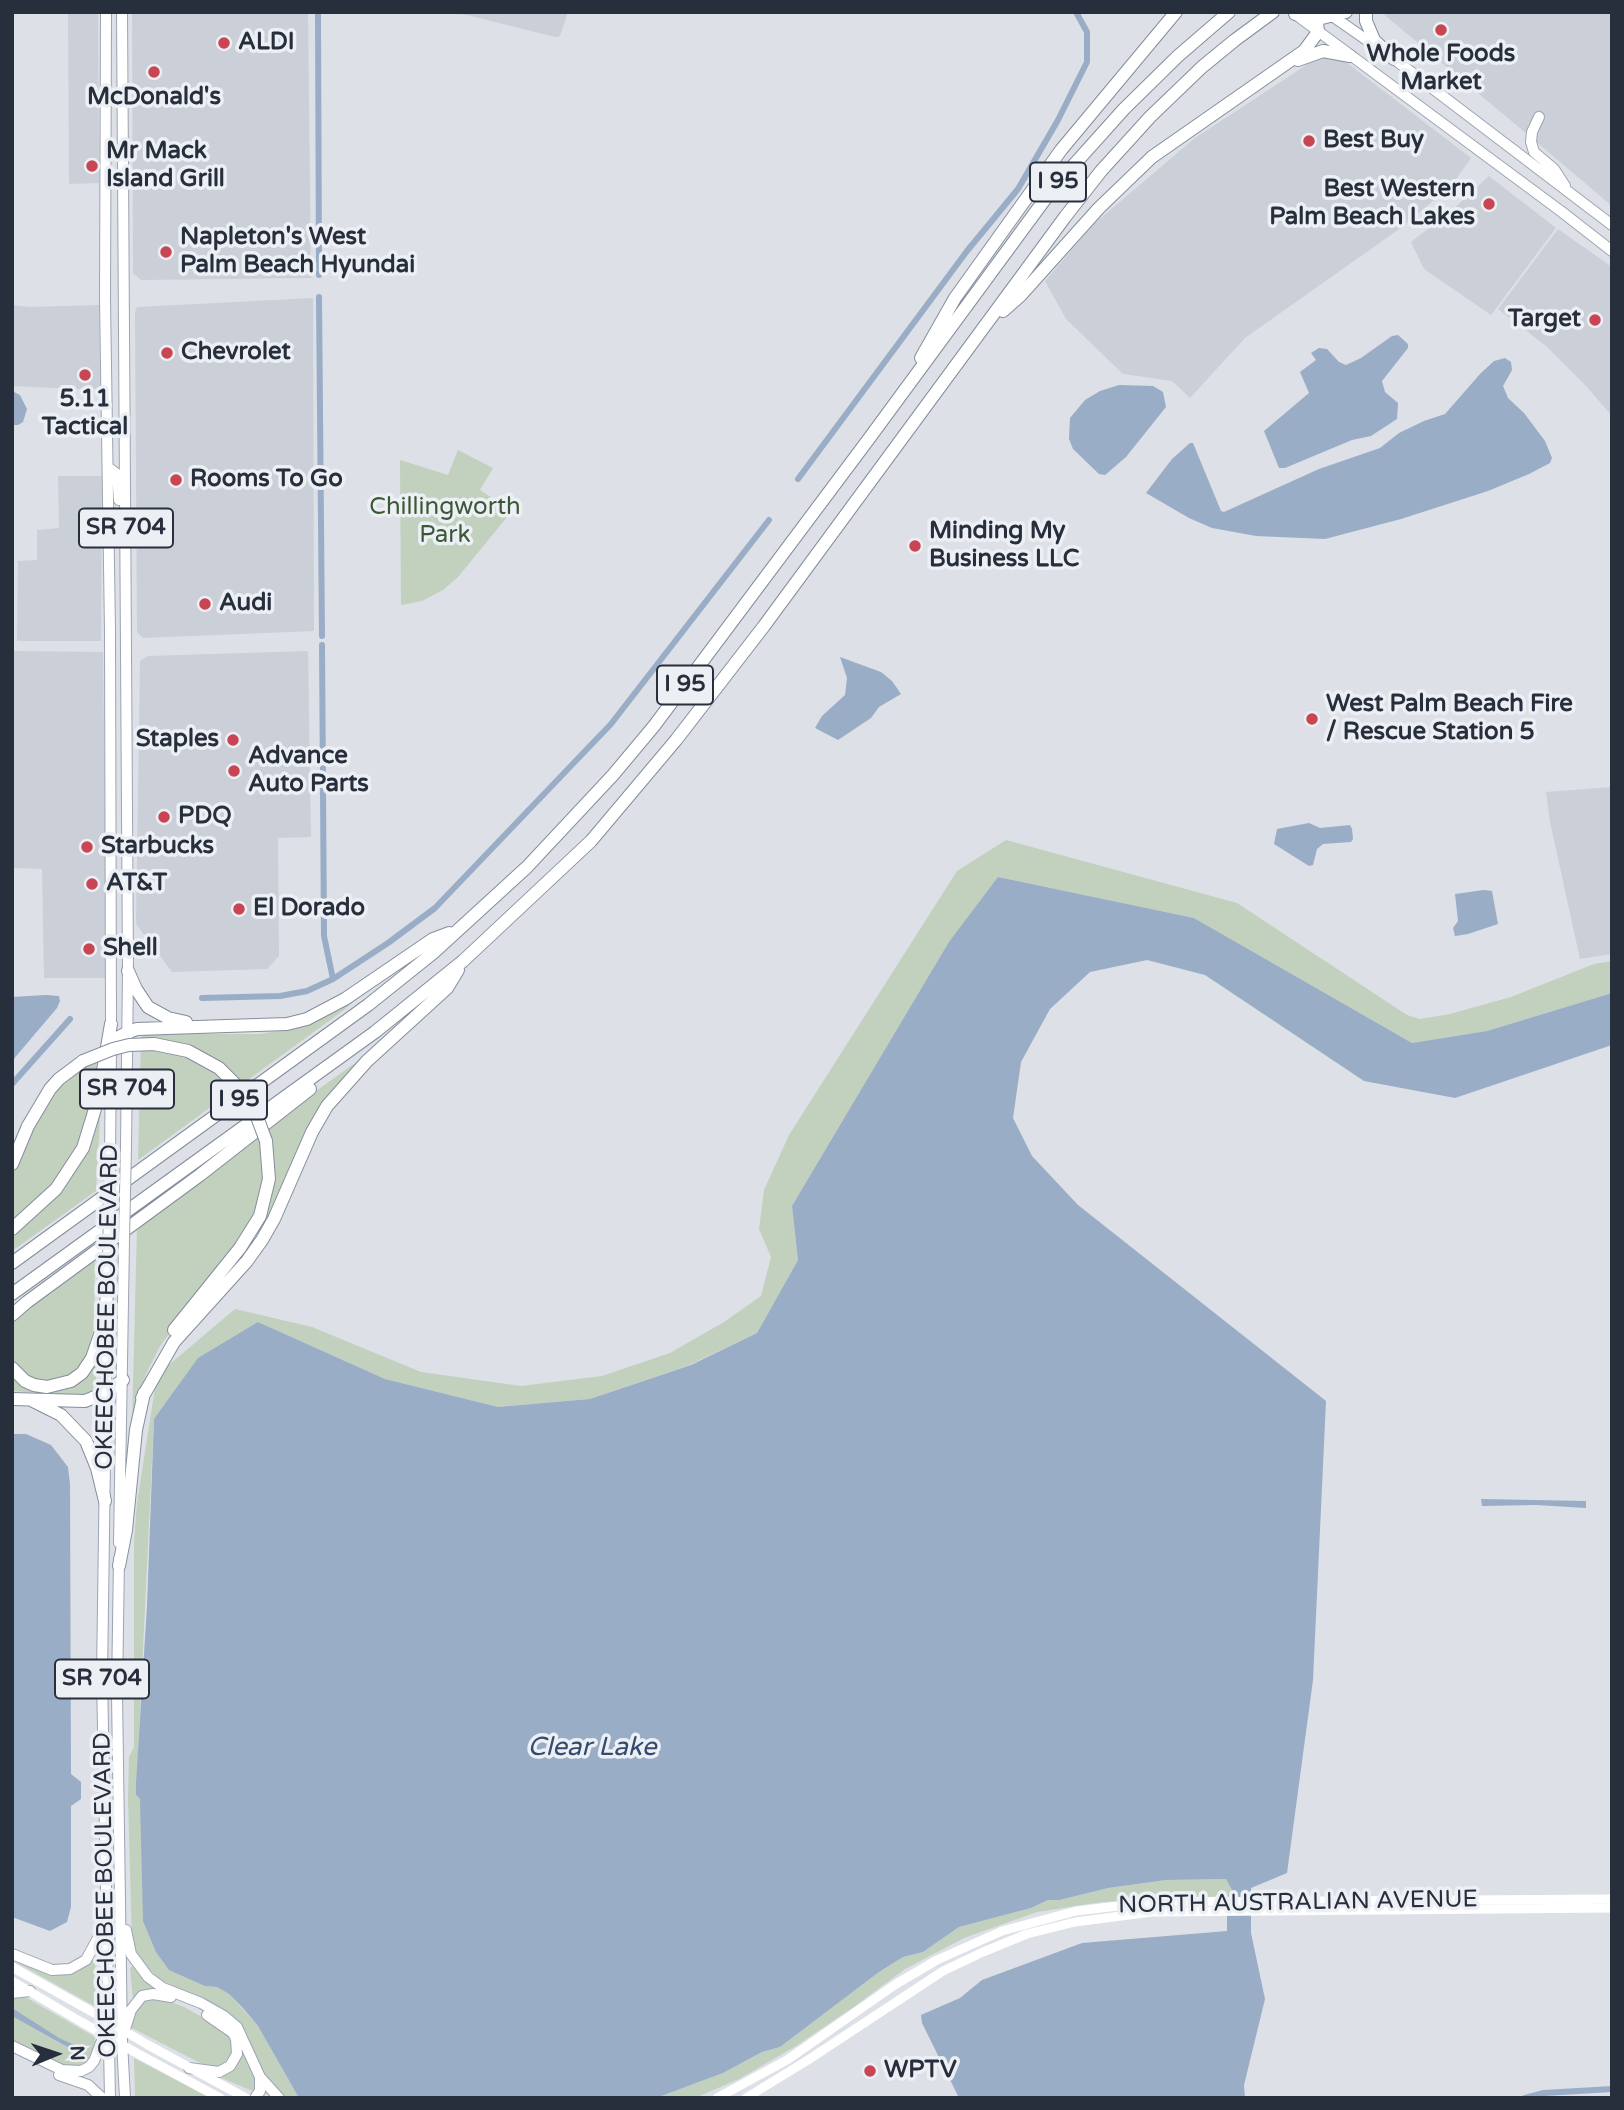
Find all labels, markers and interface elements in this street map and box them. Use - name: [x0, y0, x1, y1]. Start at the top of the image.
- marker: Whole Foods Market: [1433, 22, 1449, 38]
- place label: ALDI: [238, 29, 295, 57]
- marker: ALDI: [216, 35, 232, 51]
- place label: Whole Foods Market: [1367, 41, 1515, 97]
- marker: McDonald's: [146, 64, 162, 80]
- place label: McDonald's: [87, 84, 221, 112]
- place label: Best Buy: [1323, 127, 1424, 155]
- marker: Best Buy: [1301, 133, 1317, 149]
- place label: Mr Mack Island Grill: [106, 138, 225, 194]
- marker: Mr Mack Island Grill: [84, 158, 100, 174]
- road number: I 95: [1030, 162, 1086, 202]
- place label: Best Western Palm Beach Lakes: [1269, 176, 1475, 232]
- marker: Best Western Palm Beach Lakes: [1481, 196, 1497, 212]
- place label: Napleton's West Palm Beach Hyundai: [180, 224, 415, 280]
- marker: Napleton's West Palm Beach Hyundai: [158, 244, 174, 260]
- place label: Target: [1508, 306, 1581, 334]
- marker: Target: [1587, 312, 1603, 328]
- place label: Chevrolet: [181, 339, 291, 367]
- marker: Chevrolet: [159, 345, 175, 361]
- marker: 5.11 Tactical: [77, 367, 93, 383]
- place label: 5.11 Tactical: [42, 386, 128, 442]
- place label: Rooms To Go: [190, 466, 343, 494]
- marker: Rooms To Go: [168, 472, 184, 488]
- park label: Chillingworth Park: [369, 494, 521, 550]
- road number: SR 704: [79, 508, 173, 548]
- place label: Minding My Business LLC: [929, 518, 1079, 574]
- marker: Minding My Business LLC: [907, 538, 923, 554]
- place label: Audi: [219, 590, 272, 618]
- marker: Audi: [197, 596, 213, 612]
- road number: I 95: [657, 666, 713, 705]
- place label: West Palm Beach Fire / Rescue Station 5: [1326, 691, 1573, 747]
- marker: West Palm Beach Fire / Rescue Station 5: [1304, 711, 1320, 727]
- place label: Staples: [136, 726, 219, 754]
- marker: Staples: [225, 732, 241, 748]
- place label: Advance Auto Parts: [248, 743, 369, 799]
- marker: Advance Auto Parts: [226, 763, 242, 779]
- place label: PDQ: [178, 803, 232, 831]
- marker: PDQ: [156, 809, 172, 825]
- place label: Starbucks: [101, 833, 214, 861]
- marker: Starbucks: [79, 839, 95, 855]
- place label: AT&T: [106, 870, 167, 898]
- marker: AT&T: [84, 876, 100, 892]
- place label: El Dorado: [253, 895, 365, 923]
- marker: El Dorado: [231, 901, 247, 917]
- place label: Shell: [103, 935, 158, 963]
- marker: Shell: [81, 941, 97, 957]
- road number: SR 704: [80, 1070, 174, 1108]
- road number: I 95: [211, 1080, 267, 1120]
- street label: OKEECHOBEE BOULEVARD: [91, 1144, 125, 1470]
- road number: SR 704: [55, 1660, 149, 1698]
- street label: OKEECHOBEE BOULEVARD: [89, 1732, 123, 2058]
- water label: Clear Lake: [528, 1732, 656, 1764]
- street label: NORTH AUSTRALIAN AVENUE: [1118, 1885, 1478, 1921]
- north arrow: [21, 2019, 91, 2089]
- text: N: [66, 2045, 88, 2061]
- place label: WPTV: [884, 2057, 957, 2085]
- marker: WPTV: [862, 2063, 878, 2079]

